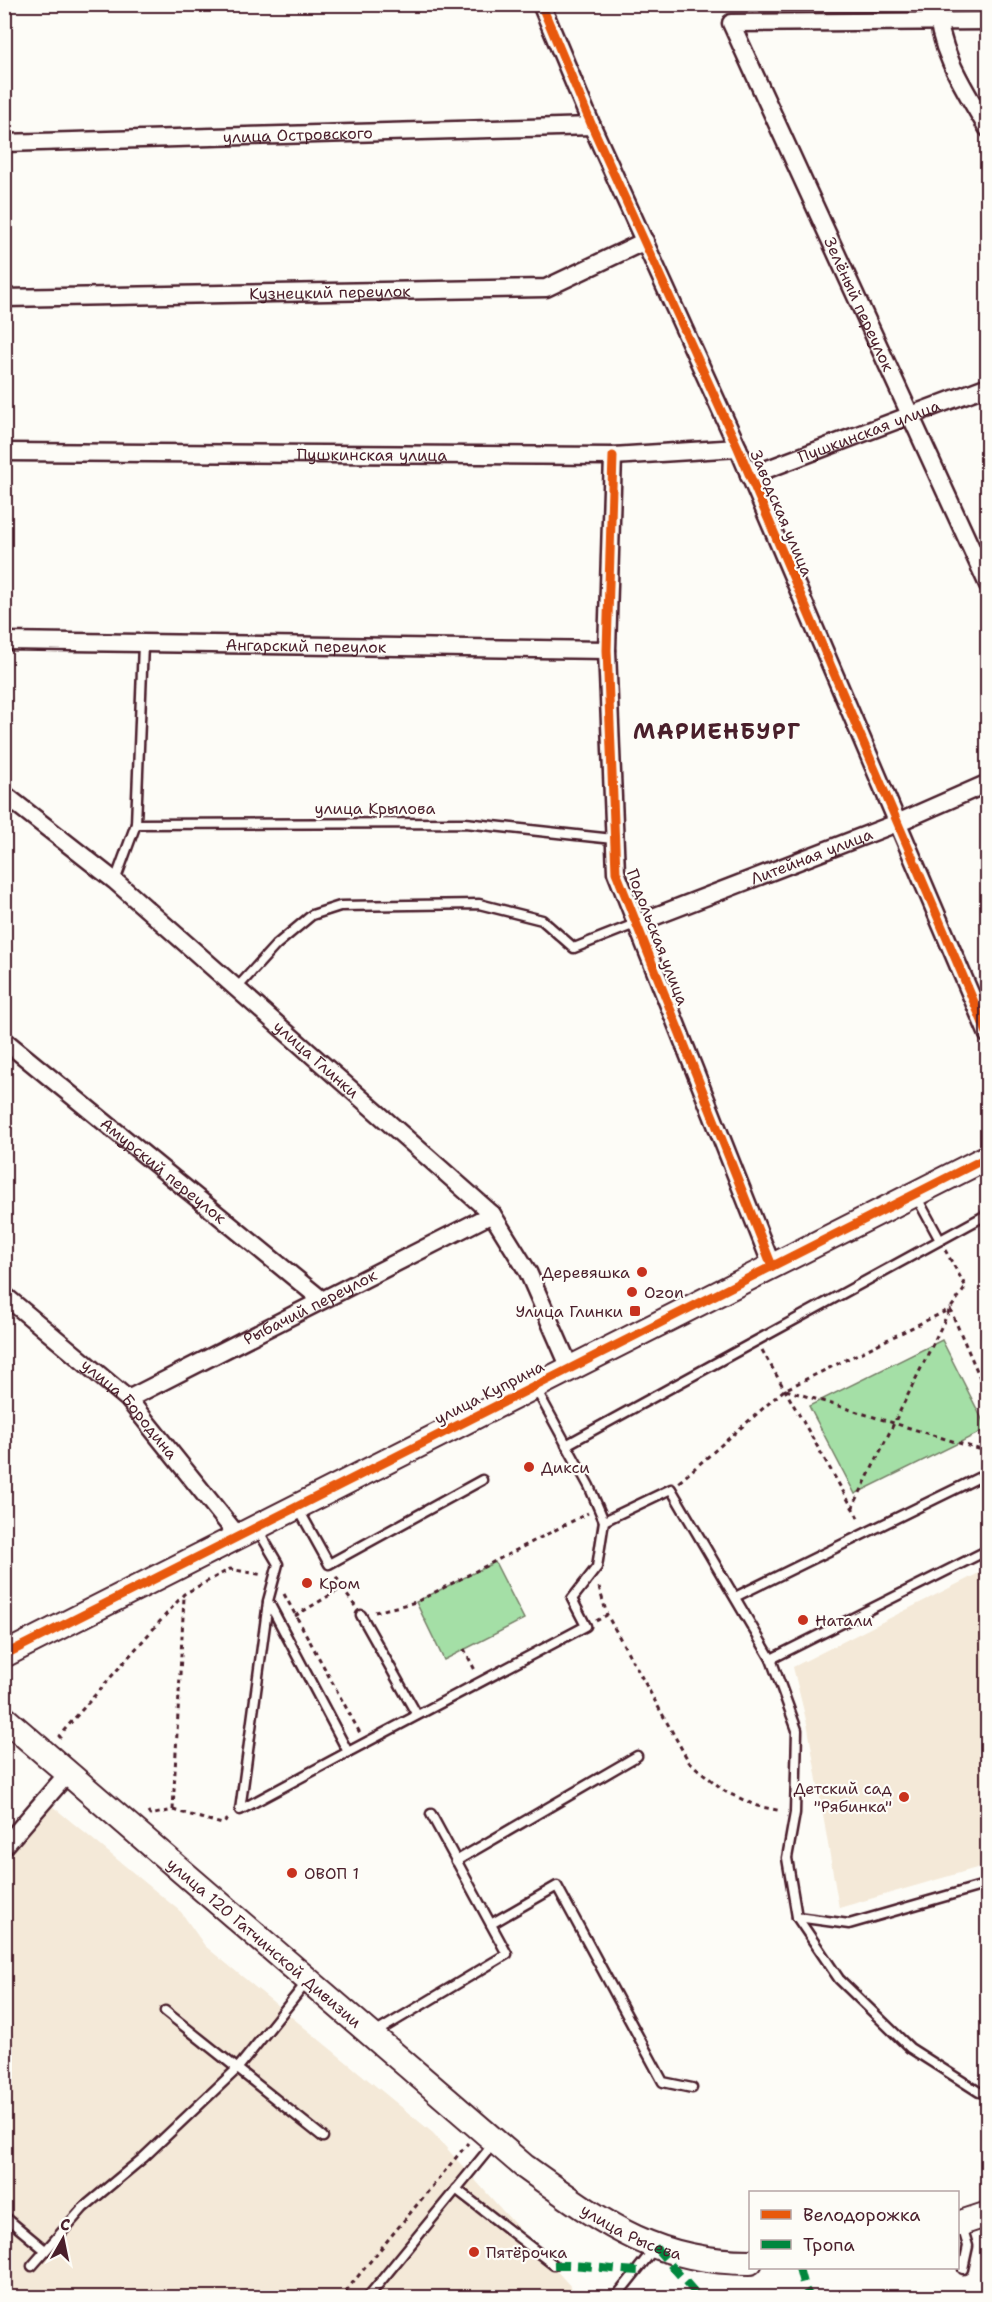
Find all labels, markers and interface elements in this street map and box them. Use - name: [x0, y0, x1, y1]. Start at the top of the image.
- street label: улица Островского: [223, 122, 373, 148]
- street label: Зелёный переулок: [819, 234, 899, 375]
- street label: Кузнецкий переулок: [249, 280, 411, 304]
- street label: Пушкинская улица: [795, 395, 943, 468]
- street label: Пушкинская улица: [297, 444, 447, 466]
- street label: Заводская улица: [745, 447, 818, 580]
- street label: Ангарский переулок: [225, 634, 387, 658]
- district label: МАРИЕНБУРГ: [633, 717, 801, 746]
- street label: улица Крылова: [315, 798, 436, 819]
- street label: Литейная улица: [748, 823, 876, 889]
- street label: Подольская улица: [622, 866, 693, 1008]
- street label: улица Глинки: [269, 1016, 364, 1103]
- street label: Амурский переулок: [96, 1113, 231, 1229]
- place label: Деревяшка: [542, 1262, 630, 1283]
- street label: Рыбачий переулок: [240, 1264, 381, 1350]
- marker: Деревяшка: [635, 1265, 649, 1279]
- place label: Ozon: [644, 1282, 684, 1303]
- marker: Ozon: [625, 1285, 639, 1299]
- place label: Улица Глинки: [515, 1301, 623, 1322]
- marker: Улица Глинки: [628, 1304, 642, 1318]
- street label: улица Бородина: [77, 1354, 182, 1464]
- street label: улица Куприна: [431, 1356, 548, 1429]
- place label: Дикси: [541, 1457, 590, 1478]
- marker: Дикси: [522, 1460, 536, 1474]
- place label: Кром: [319, 1573, 360, 1594]
- marker: Кром: [300, 1576, 314, 1590]
- place label: Натали: [815, 1610, 873, 1631]
- marker: Натали: [796, 1613, 810, 1627]
- place label: Детский сад "Рябинка": [793, 1778, 892, 1817]
- marker: Детский сад "Рябинка": [897, 1790, 911, 1804]
- street label: улица 120 Гатчинской Дивизии: [163, 1853, 366, 2033]
- place label: ОВОП 1: [304, 1863, 359, 1884]
- marker: ОВОП 1: [285, 1866, 299, 1880]
- legend: [749, 2191, 959, 2269]
- street label: улица Рысева: [577, 2199, 684, 2265]
- text: Велодорожка: [803, 2203, 921, 2227]
- north arrow: [33, 2209, 93, 2269]
- text: С: [59, 2214, 72, 2236]
- text: Тропа: [803, 2233, 855, 2257]
- place label: Пятёрочка: [486, 2242, 567, 2263]
- marker: Пятёрочка: [467, 2245, 481, 2259]

